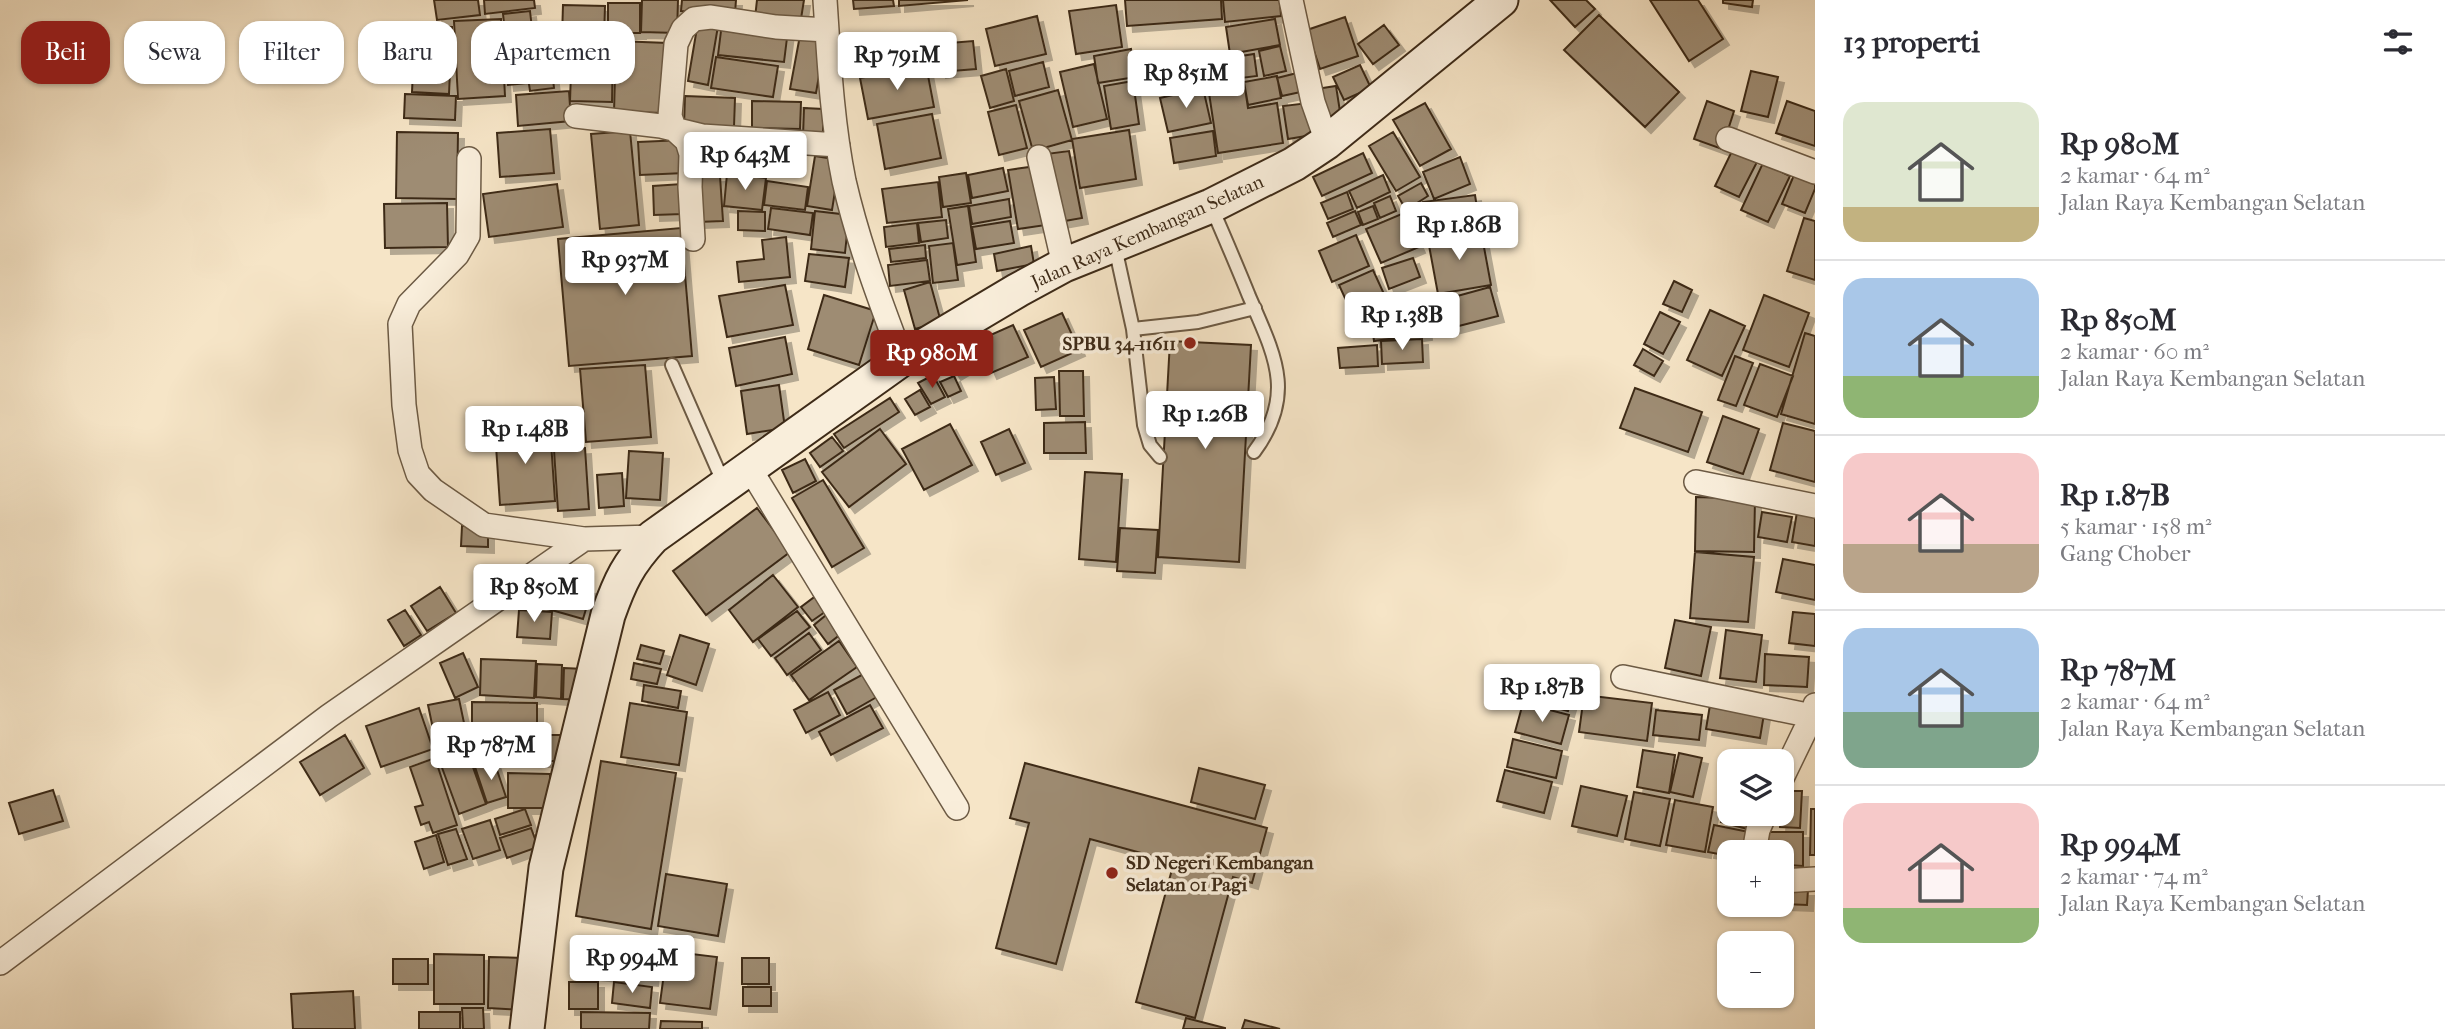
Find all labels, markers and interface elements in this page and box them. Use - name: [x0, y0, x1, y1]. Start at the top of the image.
- chip: Beli: [21, 21, 110, 84]
- chip: Sewa: [124, 21, 225, 84]
- chip: Filter: [239, 21, 344, 84]
- chip: Baru: [358, 21, 457, 84]
- chip: Apartemen: [471, 21, 635, 84]
- icon: filters: [2379, 23, 2417, 61]
- text: 13 properti: [1843, 25, 1980, 60]
- pin: Rp 791M: [832, 32, 962, 92]
- text: Rp 791M: [854, 41, 940, 68]
- pin: Rp 851M: [1121, 50, 1251, 110]
- text: Rp 851M: [1144, 59, 1228, 86]
- text: Rp 980M: [2060, 127, 2179, 162]
- icon: home: [1899, 130, 1983, 214]
- pin: Rp 643M: [680, 132, 810, 192]
- text: Rp 643M: [700, 141, 790, 168]
- text: 2 kamar · 64 m²: [2060, 162, 2210, 189]
- street label: Jalan Raya Kembangan Selatan: [1026, 171, 1267, 294]
- text: Jalan Raya Kembangan Selatan: [2060, 189, 2365, 216]
- pin: Rp 1.86B: [1387, 202, 1531, 262]
- text: Rp 1.86B: [1416, 211, 1502, 238]
- pin: Rp 937M: [560, 238, 690, 297]
- text: Rp 937M: [581, 246, 669, 273]
- pin: Rp 1.38B: [1330, 292, 1474, 352]
- text: Rp 1.38B: [1361, 301, 1443, 328]
- text: Rp 850M: [2060, 303, 2176, 338]
- icon: home: [1899, 306, 1983, 390]
- pin: Rp 980M: [867, 330, 997, 390]
- place label: SPBU 34-11611: [1063, 333, 1176, 355]
- marker: SPBU 34-11611: [1182, 335, 1198, 351]
- text: 2 kamar · 60 m²: [2060, 338, 2209, 365]
- text: Rp 980M: [886, 339, 978, 366]
- text: Jalan Raya Kembangan Selatan: [2060, 365, 2365, 392]
- pin: Rp 1.26B: [1133, 392, 1277, 451]
- text: Rp 1.26B: [1162, 400, 1248, 427]
- pin: Rp 1.48B: [453, 406, 597, 466]
- text: Rp 1.48B: [481, 415, 569, 442]
- text: Rp 1.87B: [2060, 478, 2170, 513]
- icon: home: [1899, 481, 1983, 565]
- text: 5 kamar · 158 m²: [2060, 513, 2212, 540]
- text: Gang Chober: [2060, 540, 2191, 567]
- pin: Rp 850M: [469, 564, 599, 624]
- text: Rp 850M: [489, 573, 579, 600]
- text: Rp 787M: [2060, 653, 2176, 688]
- icon: home: [1899, 656, 1983, 740]
- pin: Rp 1.87B: [1470, 664, 1614, 724]
- text: Rp 1.87B: [1500, 673, 1584, 700]
- text: 2 kamar · 64 m²: [2060, 688, 2210, 715]
- text: Jalan Raya Kembangan Selatan: [2060, 715, 2365, 742]
- pin: Rp 787M: [426, 722, 556, 782]
- text: Rp 787M: [447, 731, 535, 758]
- map controls: [1717, 749, 1794, 1008]
- button: layers: [1717, 749, 1794, 826]
- text: Rp 994M: [2060, 828, 2181, 863]
- icon: home: [1899, 831, 1983, 915]
- button: +: [1717, 840, 1794, 917]
- place label: SD Negeri Kembangan Selatan 01 Pagi: [1126, 852, 1314, 896]
- text: 2 kamar · 74 m²: [2060, 863, 2208, 890]
- marker: SD Negeri Kembangan Selatan 01 Pagi: [1104, 865, 1120, 881]
- text: Jalan Raya Kembangan Selatan: [2060, 890, 2365, 917]
- button: −: [1717, 931, 1794, 1008]
- pin: Rp 994M: [567, 936, 697, 995]
- text: Rp 994M: [586, 944, 678, 971]

